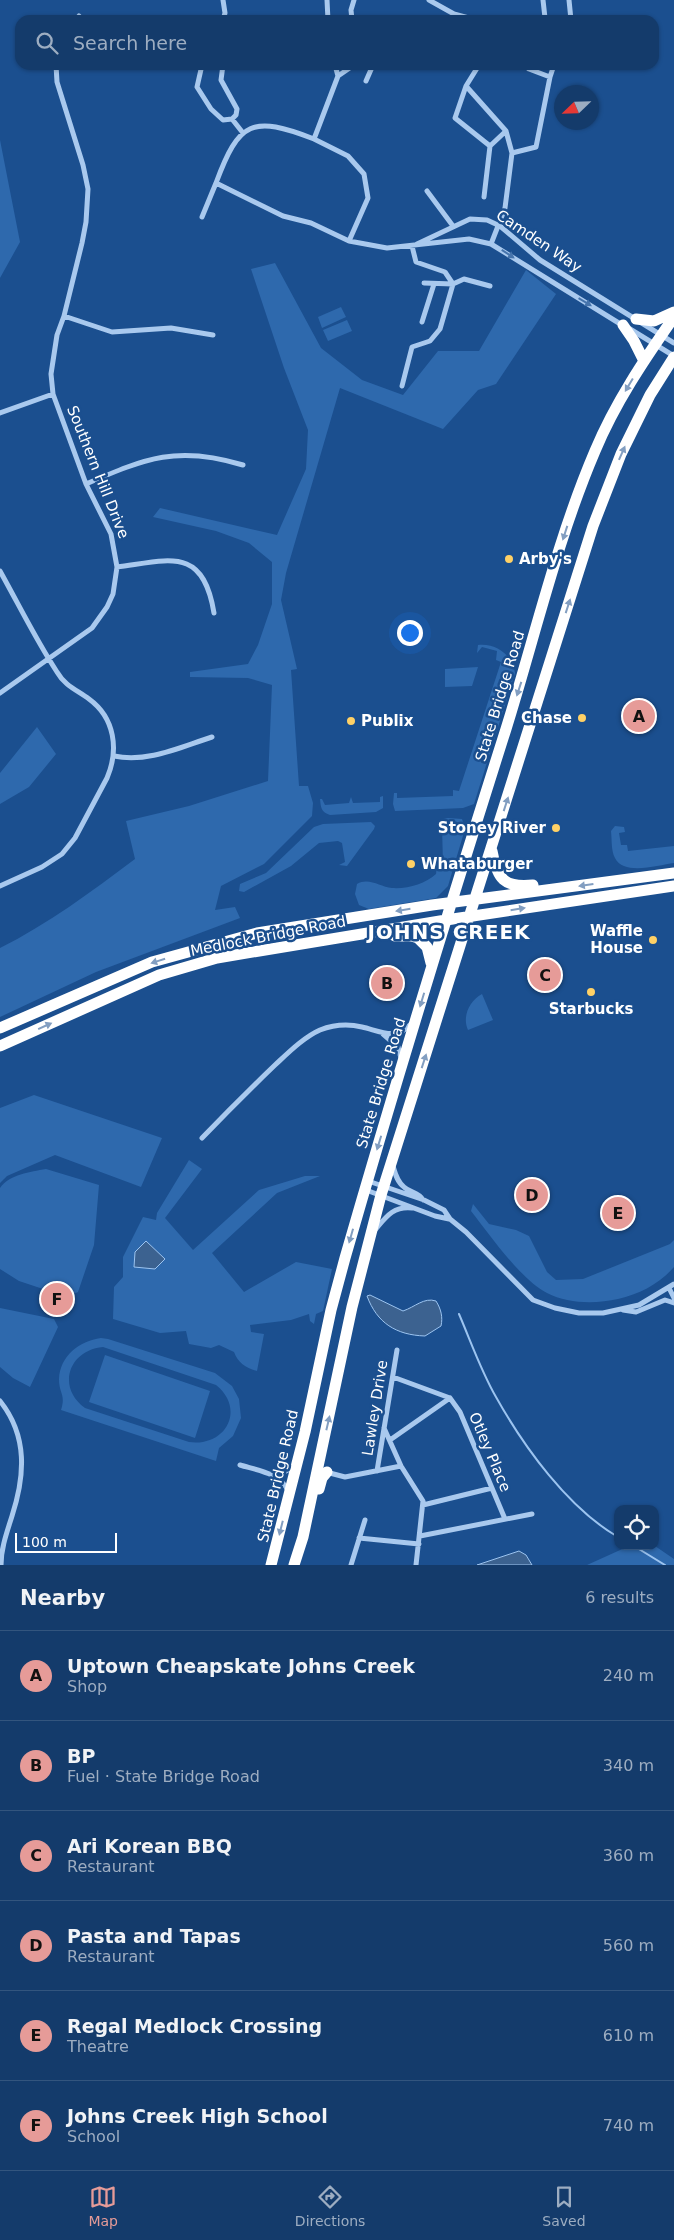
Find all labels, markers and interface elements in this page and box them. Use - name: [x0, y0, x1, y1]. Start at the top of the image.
- search box: [15, 15, 659, 70]
- icon: search: [33, 29, 61, 57]
- text: Search here: [73, 32, 187, 54]
- north arrow: [554, 85, 599, 130]
- street label: Camden Way: [493, 206, 585, 276]
- one-way arrow: [501, 249, 515, 259]
- one-way arrow: [578, 297, 591, 306]
- one-way arrow: [625, 378, 634, 391]
- street label: Southern Hill Drive: [63, 403, 133, 541]
- one-way arrow: [619, 446, 627, 460]
- one-way arrow: [560, 526, 568, 541]
- place label: Arby's: [519, 550, 572, 568]
- marker: Arby's: [503, 553, 515, 565]
- one-way arrow: [564, 598, 572, 613]
- your location: [397, 620, 423, 646]
- street label: State Bridge Road: [472, 628, 528, 764]
- one-way arrow: [514, 682, 522, 697]
- pin: A: [623, 697, 655, 735]
- place label: Chase: [521, 709, 572, 727]
- place label: Publix: [361, 712, 414, 730]
- marker: Chase: [576, 712, 588, 724]
- marker: Publix: [345, 715, 357, 727]
- one-way arrow: [502, 796, 510, 811]
- place label: Stoney River: [438, 819, 547, 837]
- marker: Stoney River: [550, 822, 562, 834]
- place label: Whataburger: [421, 855, 533, 873]
- marker: Whataburger: [405, 858, 417, 870]
- one-way arrow: [577, 882, 593, 890]
- one-way arrow: [510, 905, 526, 913]
- one-way arrow: [394, 906, 410, 914]
- street label: Medlock Bridge Road: [189, 912, 347, 960]
- district label: JOHNS CREEK: [365, 920, 531, 944]
- place label: Waffle House: [590, 922, 643, 957]
- marker: Waffle House: [647, 934, 659, 946]
- pin: C: [529, 956, 561, 994]
- one-way arrow: [151, 957, 166, 965]
- pin: B: [371, 964, 403, 1002]
- marker: Starbucks: [585, 986, 597, 998]
- one-way arrow: [417, 993, 425, 1008]
- place label: Starbucks: [549, 1000, 633, 1018]
- street label: State Bridge Road: [353, 1015, 409, 1151]
- one-way arrow: [37, 1022, 52, 1031]
- one-way arrow: [421, 1054, 429, 1069]
- one-way arrow: [374, 1136, 382, 1151]
- pin: D: [516, 1176, 548, 1214]
- pin: E: [602, 1194, 634, 1232]
- one-way arrow: [347, 1229, 355, 1244]
- pin: F: [41, 1280, 73, 1318]
- street label: Lawley Drive: [359, 1359, 391, 1457]
- street label: State Bridge Road: [254, 1408, 302, 1544]
- street label: Otley Place: [465, 1410, 515, 1494]
- one-way arrow: [324, 1415, 332, 1430]
- map controls: [614, 1505, 659, 1550]
- button: locate: [614, 1505, 659, 1550]
- one-way arrow: [277, 1521, 285, 1536]
- scale bar: [15, 1530, 118, 1553]
- text: 100 m: [22, 1534, 67, 1550]
- text: Nearby: [20, 1586, 105, 1610]
- text: 6 results: [585, 1588, 654, 1607]
- text: Uptown Cheapskate Johns Creek: [67, 1655, 415, 1677]
- text: A: [30, 1666, 42, 1685]
- text: 240 m: [603, 1666, 654, 1685]
- text: Shop: [67, 1677, 107, 1696]
- text: BP: [67, 1745, 95, 1767]
- text: B: [30, 1756, 42, 1775]
- text: 340 m: [603, 1756, 654, 1775]
- text: Fuel · State Bridge Road: [67, 1767, 260, 1786]
- text: Ari Korean BBQ: [67, 1835, 232, 1857]
- text: C: [30, 1846, 42, 1865]
- text: 360 m: [603, 1846, 654, 1865]
- text: Restaurant: [67, 1857, 155, 1876]
- text: Pasta and Tapas: [67, 1925, 241, 1947]
- text: D: [29, 1936, 43, 1955]
- text: 560 m: [603, 1936, 654, 1955]
- text: Restaurant: [67, 1947, 155, 1966]
- text: Regal Medlock Crossing: [67, 2015, 322, 2037]
- text: E: [31, 2026, 41, 2045]
- text: 610 m: [603, 2026, 654, 2045]
- text: Theatre: [67, 2037, 129, 2056]
- text: Johns Creek High School: [67, 2105, 328, 2127]
- text: F: [31, 2116, 41, 2135]
- text: 740 m: [603, 2116, 654, 2135]
- text: School: [67, 2127, 120, 2146]
- tab: Map: [88, 2183, 118, 2229]
- tab: Directions: [295, 2183, 365, 2229]
- tab: Saved: [542, 2183, 586, 2229]

